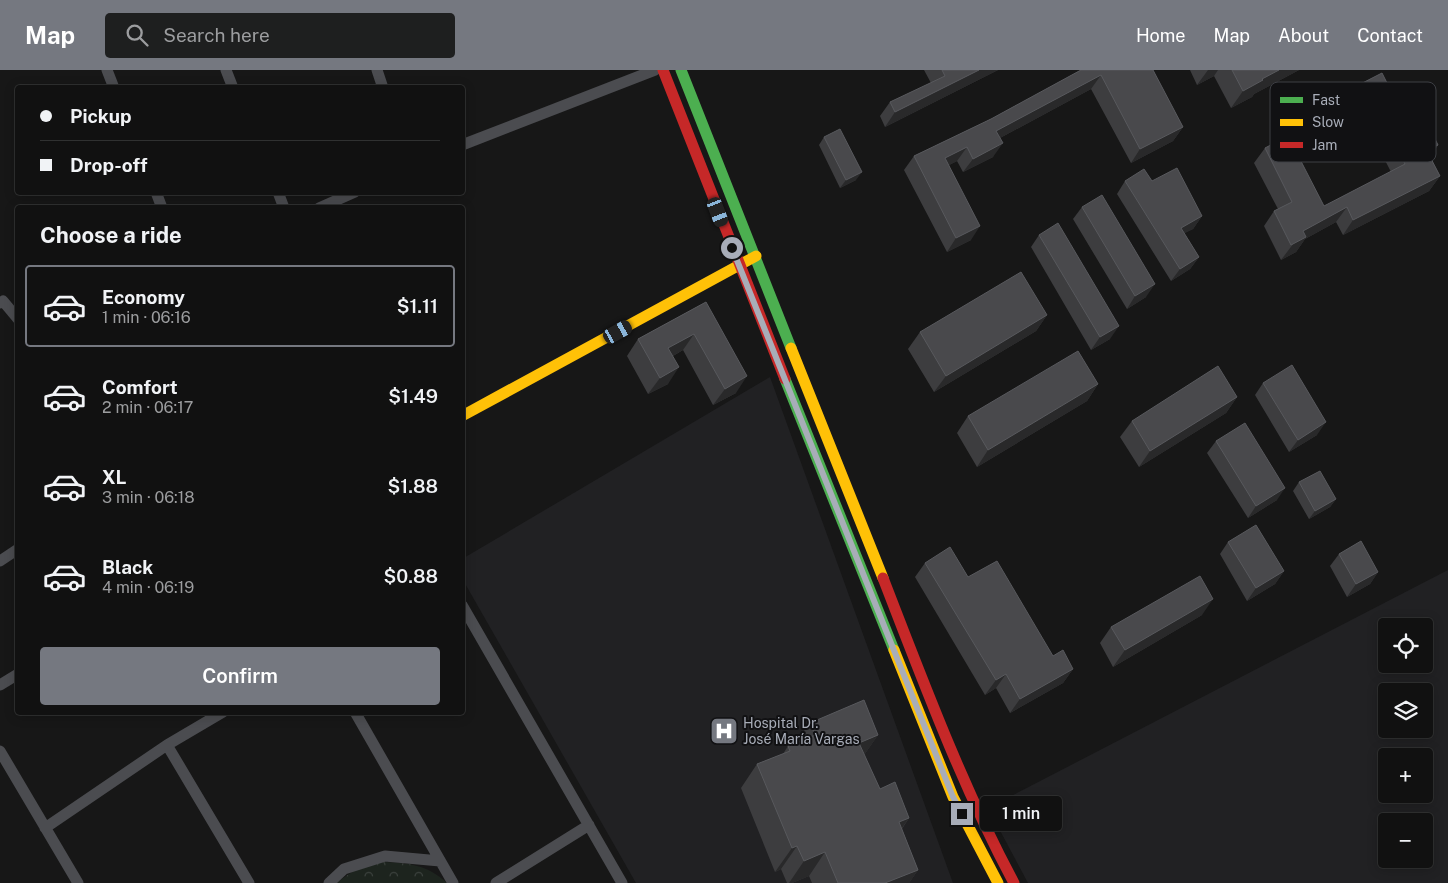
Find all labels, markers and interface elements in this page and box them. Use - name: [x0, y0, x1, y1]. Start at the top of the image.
- search box: [105, 13, 455, 58]
- text: Map: [25, 21, 75, 49]
- icon: search: [123, 21, 151, 49]
- text: Search here: [163, 24, 270, 46]
- text: Home: [1136, 25, 1186, 46]
- text: Map: [1214, 25, 1250, 46]
- text: About: [1278, 25, 1329, 46]
- text: Contact: [1357, 25, 1423, 46]
- legend: [1270, 82, 1436, 162]
- text: Fast: [1312, 92, 1340, 108]
- text: Pickup: [70, 105, 132, 127]
- text: Slow: [1312, 114, 1344, 130]
- text: Jam: [1312, 137, 1337, 153]
- text: Drop-off: [70, 154, 147, 176]
- car: [705, 195, 730, 229]
- text: Choose a ride: [40, 222, 182, 248]
- route start: [721, 237, 743, 259]
- icon: car: [42, 284, 87, 329]
- text: Economy: [102, 286, 185, 308]
- text: $1.11: [397, 295, 438, 317]
- text: 1 min · 06:16: [102, 308, 191, 327]
- car: [601, 318, 634, 346]
- icon: car: [42, 374, 87, 419]
- text: Comfort: [102, 376, 178, 398]
- text: $1.49: [388, 385, 438, 407]
- text: 2 min · 06:17: [102, 398, 193, 417]
- icon: car: [42, 464, 87, 509]
- text: XL: [102, 466, 127, 488]
- text: $1.88: [388, 475, 438, 497]
- text: 3 min · 06:18: [102, 488, 195, 507]
- icon: car: [42, 554, 87, 599]
- text: Black: [102, 556, 153, 578]
- text: $0.88: [384, 565, 438, 587]
- text: 4 min · 06:19: [102, 578, 194, 597]
- map controls: [1378, 618, 1433, 868]
- button: locate: [1378, 618, 1433, 673]
- button: Confirm: [40, 647, 440, 705]
- button: layers: [1378, 683, 1433, 738]
- place label: Hospital Dr. José María Vargas: [743, 715, 859, 747]
- hospital icon: Hospital Dr. José María Vargas: [709, 716, 739, 746]
- button: +: [1378, 748, 1433, 803]
- callout: 1 min: [980, 796, 1062, 832]
- route end: [951, 803, 973, 825]
- text: 1 min: [1002, 804, 1040, 823]
- button: −: [1378, 813, 1433, 868]

